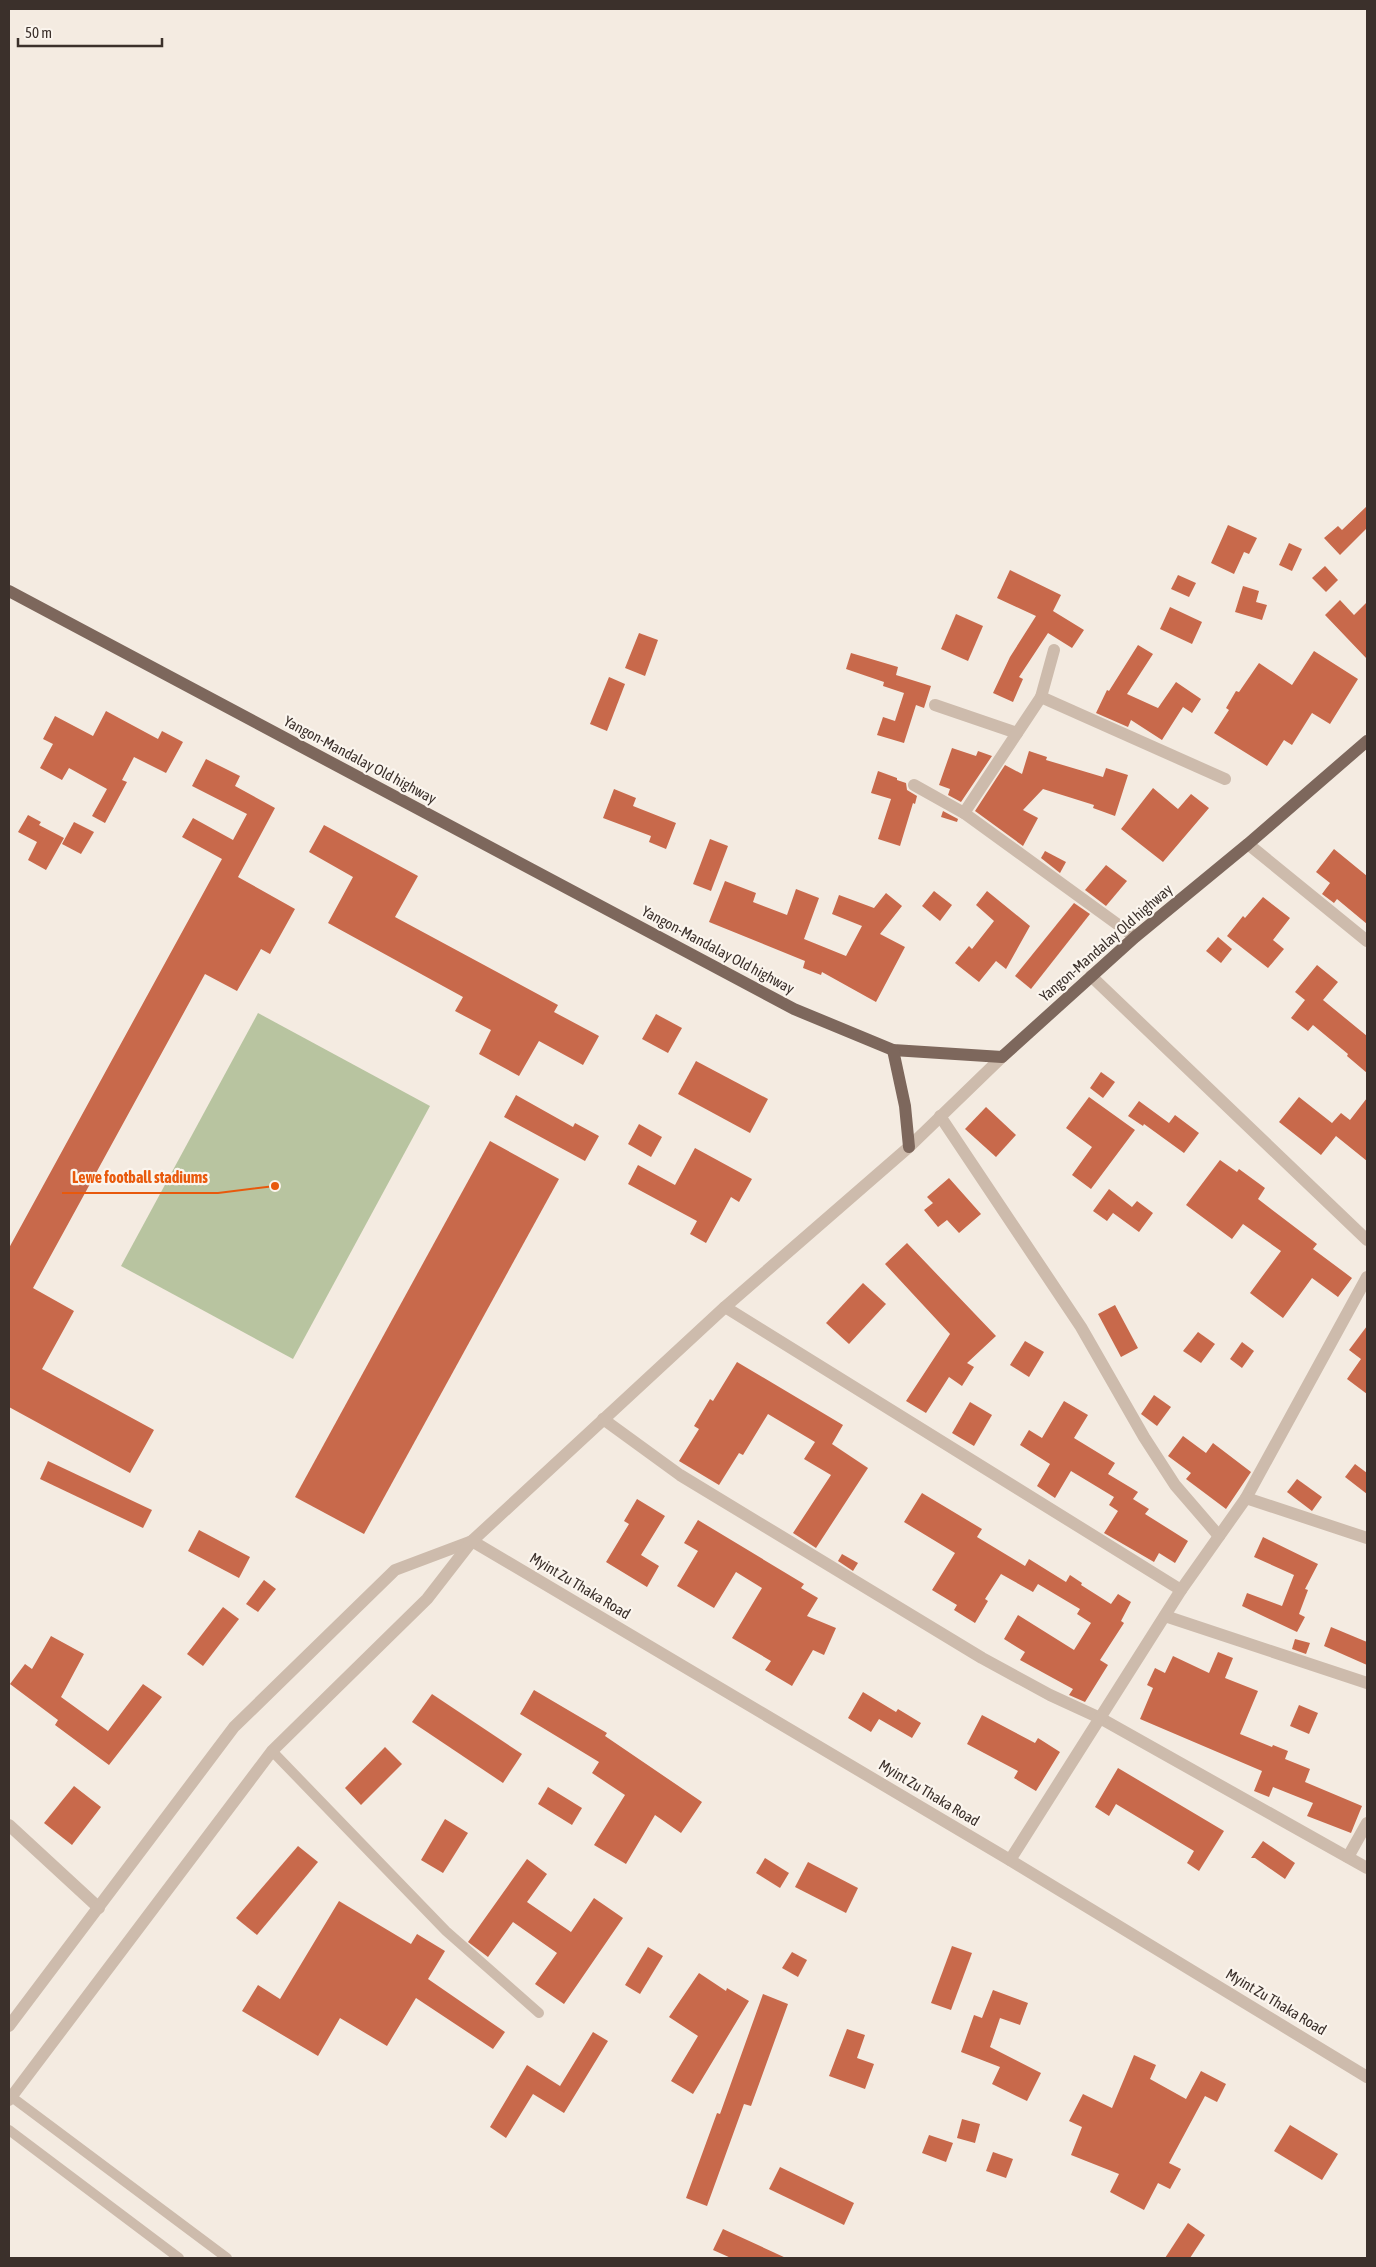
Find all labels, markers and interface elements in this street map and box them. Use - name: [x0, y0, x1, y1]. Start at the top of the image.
- scale bar: [18, 15, 161, 47]
- text: 50 m: [25, 24, 52, 41]
- street label: Yangon-Mandalay Old highway: [281, 712, 439, 807]
- street label: Yangon-Mandalay Old highway: [1036, 880, 1175, 1005]
- street label: Yangon-Mandalay Old highway: [639, 902, 797, 997]
- callout: Lewe football stadiums: [62, 1162, 218, 1193]
- text: Lewe football stadiums: [72, 1168, 208, 1186]
- street label: Myint Zu Thaka Road: [527, 1549, 634, 1622]
- street label: Myint Zu Thaka Road: [876, 1756, 983, 1829]
- street label: Myint Zu Thaka Road: [1223, 1965, 1330, 2038]

